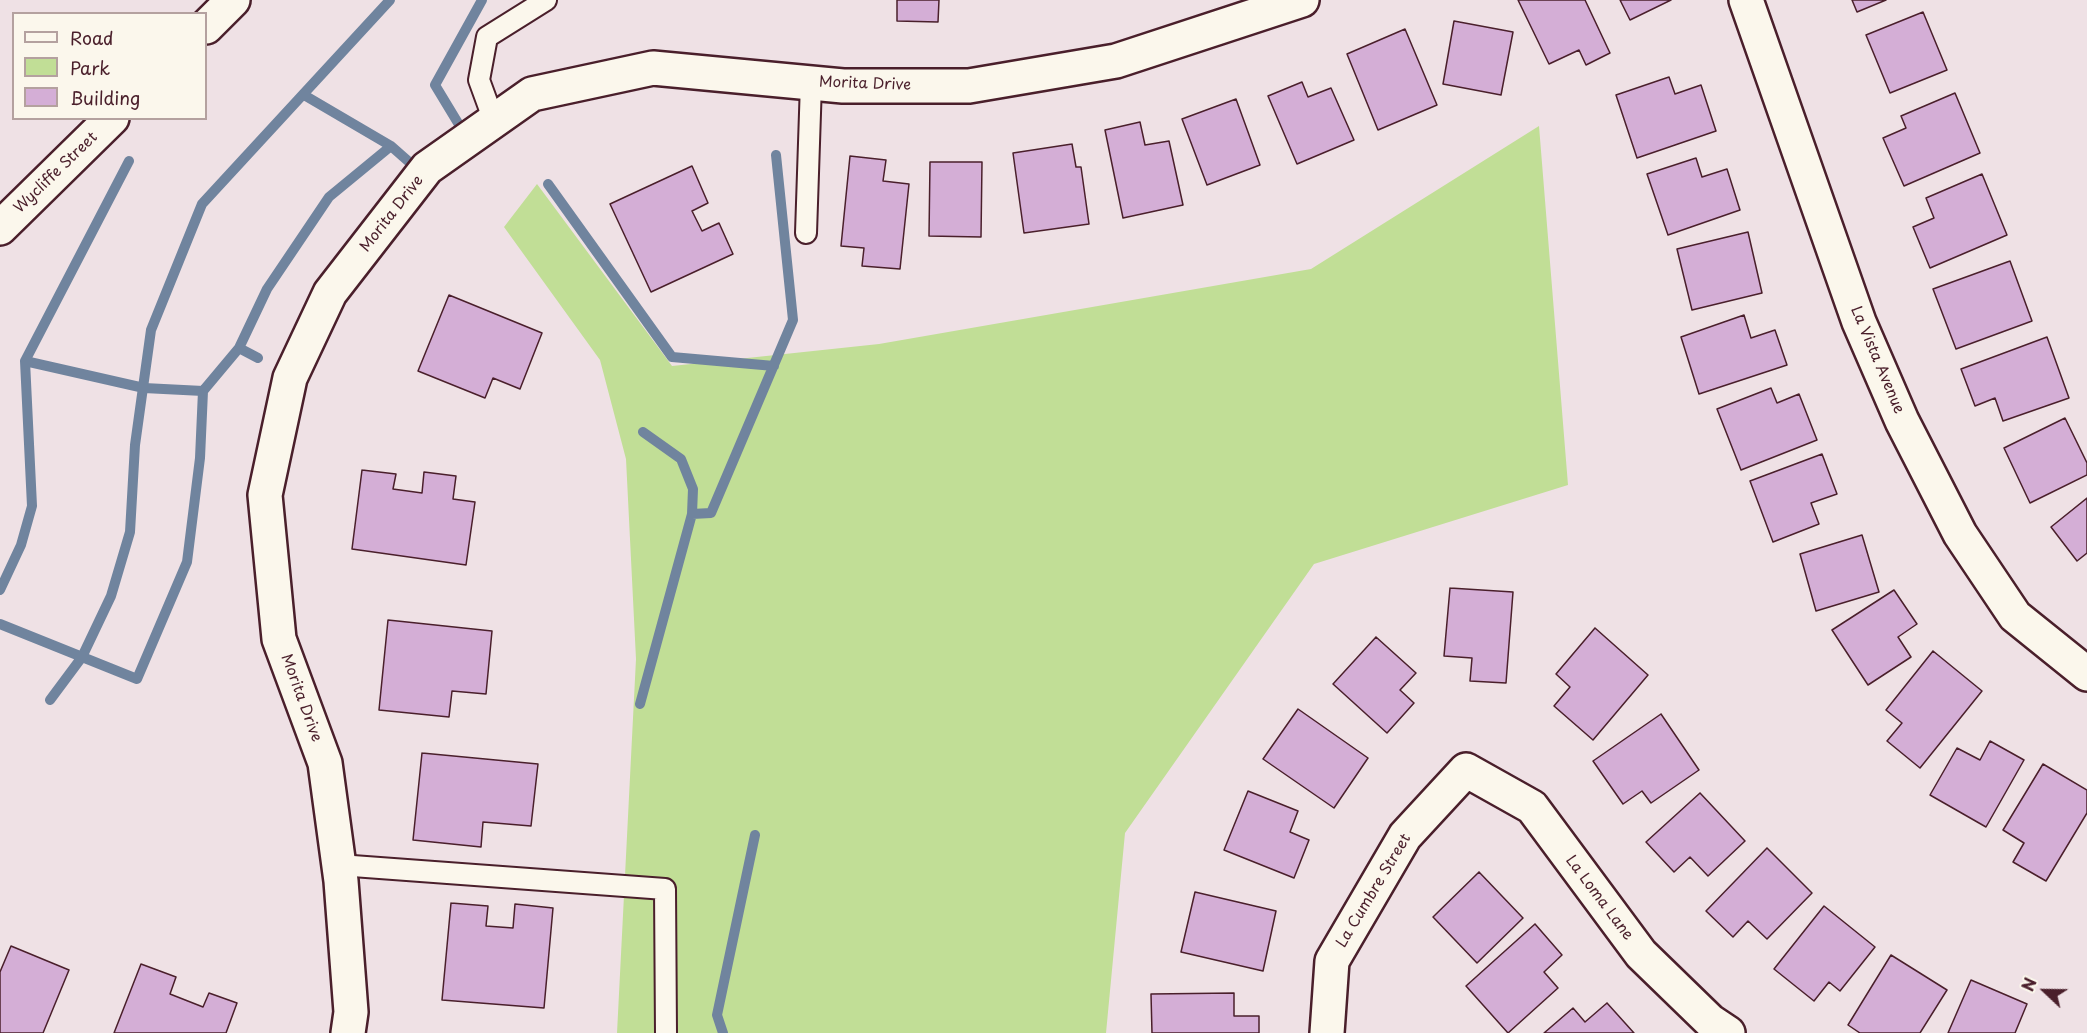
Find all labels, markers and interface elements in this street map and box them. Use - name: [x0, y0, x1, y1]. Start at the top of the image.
- legend: [12, 12, 207, 120]
- text: Road: [70, 24, 114, 51]
- text: Park: [70, 54, 110, 81]
- street label: Morita Drive: [819, 73, 911, 95]
- text: Building: [70, 84, 140, 111]
- street label: Wycliffe Street: [11, 129, 101, 217]
- street label: Morita Drive: [357, 172, 427, 256]
- street label: La Vista Avenue: [1846, 304, 1908, 416]
- street label: Morita Drive: [277, 652, 325, 744]
- street label: La Cumbre Street: [1333, 831, 1415, 951]
- street label: La Loma Lane: [1561, 852, 1637, 944]
- north arrow: [2015, 961, 2075, 1021]
- text: N: [2015, 974, 2042, 995]

